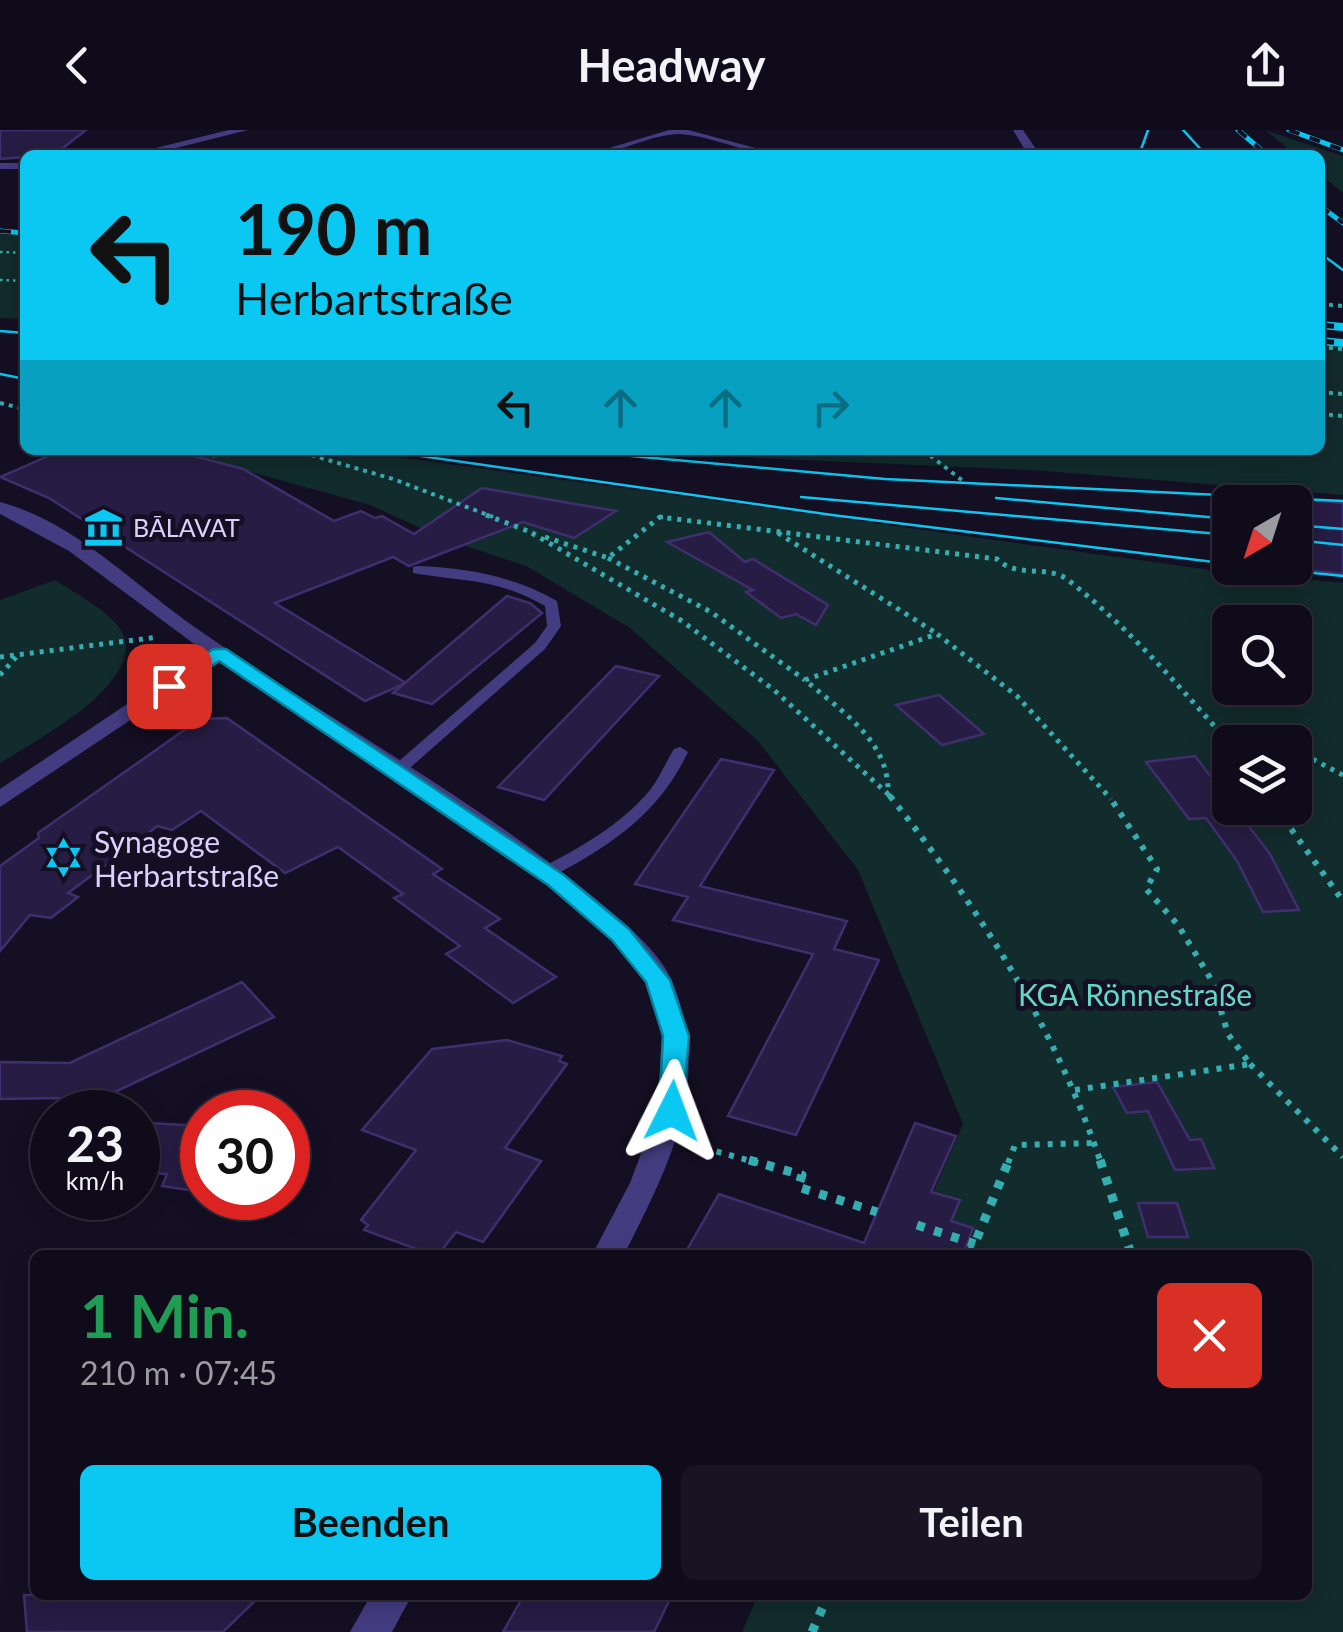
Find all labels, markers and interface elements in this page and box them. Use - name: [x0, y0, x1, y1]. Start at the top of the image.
- icon: back: [50, 38, 105, 93]
- text: Headway: [577, 38, 766, 92]
- icon: share: [1238, 38, 1293, 93]
- text: 190 m: [235, 186, 432, 270]
- icon: left: [70, 190, 200, 320]
- text: Herbartstraße: [235, 271, 513, 325]
- icon: left: [488, 380, 543, 435]
- icon: ahead: [593, 380, 648, 435]
- icon: ahead: [698, 380, 753, 435]
- icon: right: [803, 380, 858, 435]
- north arrow: [1212, 485, 1312, 585]
- map controls: [1212, 485, 1312, 825]
- museum icon: BĀLAVAT: [82, 506, 124, 548]
- place label: BĀLAVAT: [133, 512, 240, 542]
- button: search: [1212, 605, 1312, 705]
- pin: [127, 644, 212, 729]
- icon: arrive: [142, 659, 197, 714]
- button: layers: [1212, 725, 1312, 825]
- place label: Synagoge Herbartstraße: [94, 823, 279, 893]
- synagogue icon: Synagoge Herbartstraße: [43, 837, 85, 879]
- park label: KGA Rönnestraße: [1018, 976, 1252, 1012]
- position arrow: [620, 1059, 724, 1163]
- speed limit sign: 30: [180, 1090, 310, 1220]
- text: 23: [66, 1113, 124, 1173]
- text: km/h: [66, 1165, 124, 1195]
- text: 1 Min.: [80, 1279, 249, 1351]
- button: close: [1157, 1283, 1262, 1388]
- text: 210 m · 07:45: [80, 1353, 277, 1392]
- button: Beenden: [80, 1465, 661, 1580]
- button: Teilen: [681, 1465, 1262, 1580]

